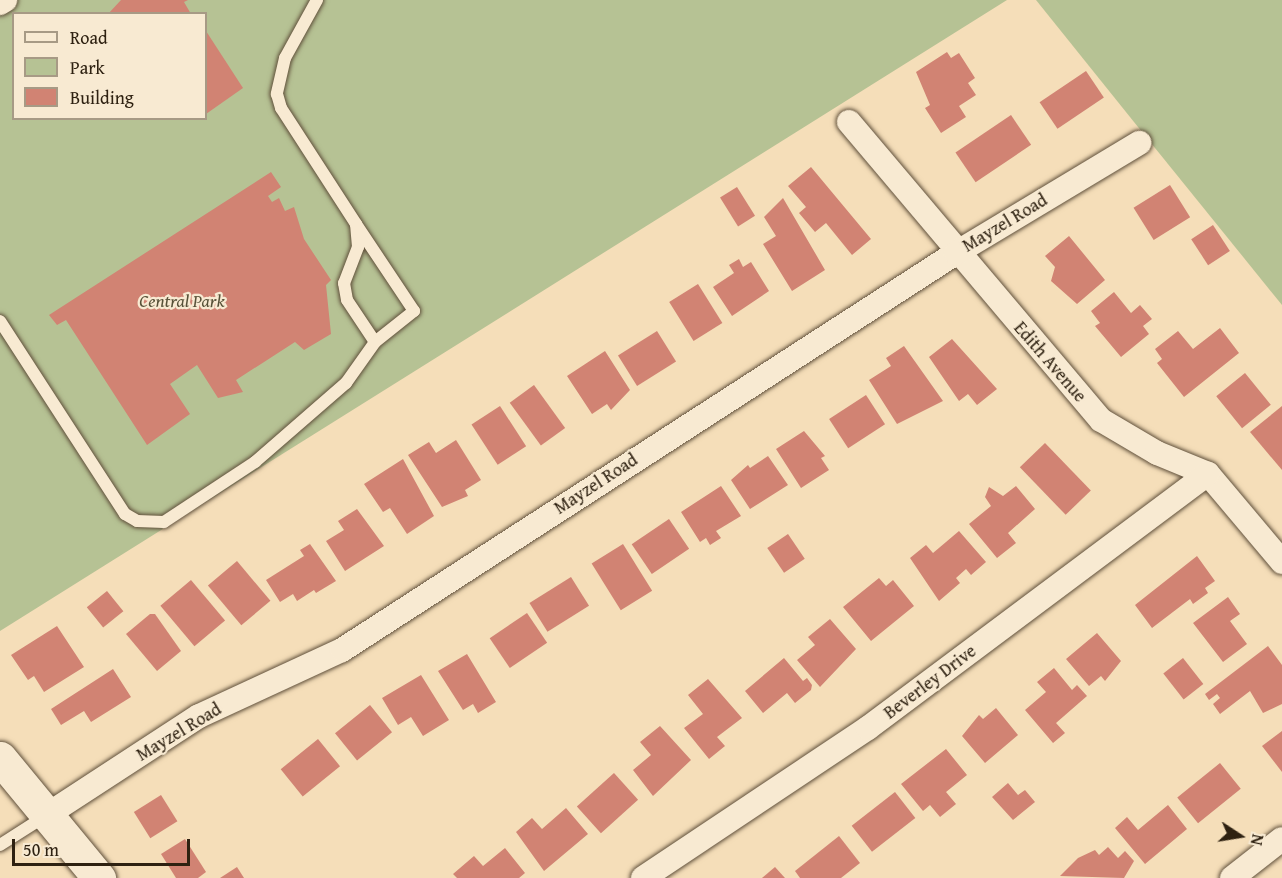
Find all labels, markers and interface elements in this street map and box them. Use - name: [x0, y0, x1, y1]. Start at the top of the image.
- legend: [12, 12, 207, 120]
- text: Road: [70, 24, 108, 51]
- text: Park: [70, 54, 105, 81]
- text: Building: [70, 84, 134, 111]
- street label: Mayzel Road: [959, 189, 1051, 257]
- park label: Central Park: [139, 290, 225, 312]
- street label: Edith Avenue: [1009, 317, 1091, 407]
- street label: Mayzel Road: [550, 449, 642, 519]
- street label: Beverley Drive: [880, 640, 980, 724]
- street label: Mayzel Road: [133, 698, 225, 766]
- north arrow: [1210, 806, 1270, 866]
- scale bar: [15, 827, 194, 865]
- text: N: [1245, 832, 1270, 847]
- text: 50 m: [23, 836, 59, 863]

